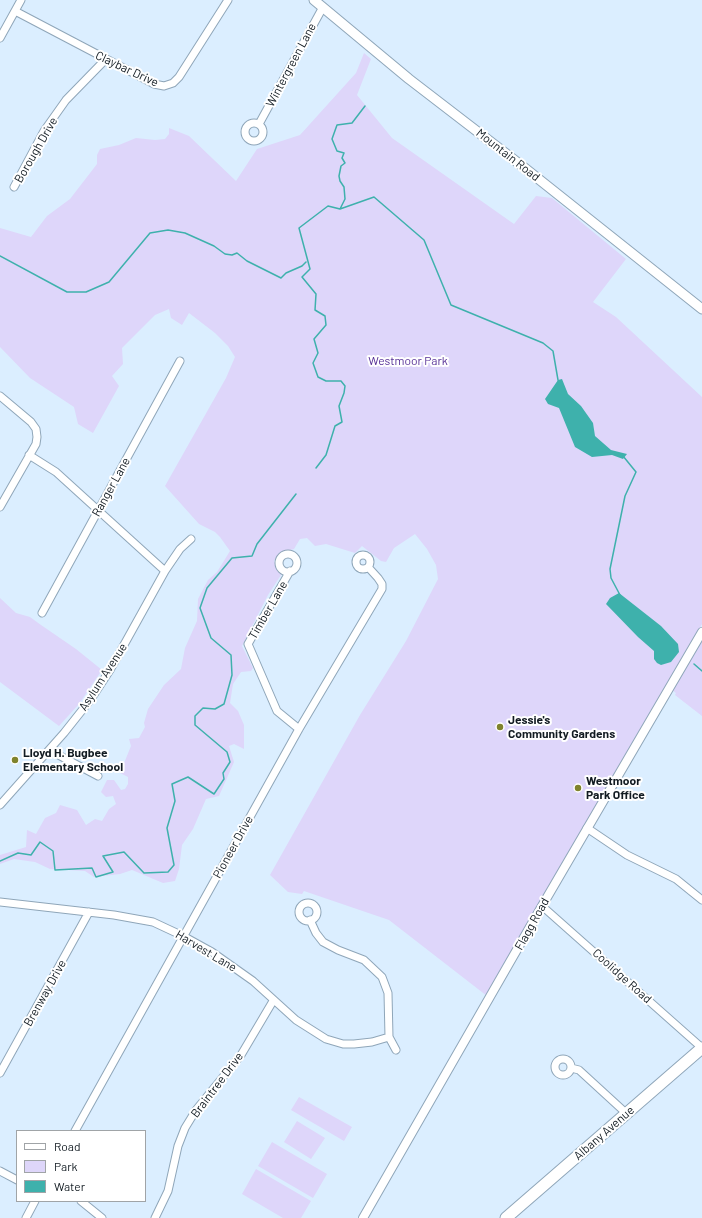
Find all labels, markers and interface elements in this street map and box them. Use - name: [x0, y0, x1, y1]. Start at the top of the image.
- street label: Wintergreen Lane: [263, 21, 319, 109]
- street label: Claybar Drive: [93, 48, 161, 90]
- street label: Borough Drive: [11, 115, 61, 185]
- street label: Mountain Road: [473, 126, 543, 184]
- park label: Westmoor Park: [368, 354, 448, 368]
- street label: Ranger Lane: [89, 455, 133, 519]
- street label: Timber Lane: [246, 578, 290, 642]
- street label: Asylum Avenue: [76, 640, 130, 714]
- place label: Jessie's Community Gardens: [508, 713, 615, 741]
- marker: Jessie's Community Gardens: [495, 722, 505, 732]
- place label: Lloyd H. Bugbee Elementary School: [23, 746, 123, 774]
- marker: Lloyd H. Bugbee Elementary School: [10, 755, 20, 765]
- place label: Westmoor Park Office: [586, 774, 645, 802]
- marker: Westmoor Park Office: [573, 783, 583, 793]
- street label: Pioneer Drive: [210, 813, 256, 881]
- street label: Flagg Road: [512, 895, 552, 953]
- street label: Harvest Lane: [173, 927, 239, 975]
- street label: Coolidge Road: [590, 946, 654, 1006]
- street label: Brenway Drive: [21, 957, 69, 1029]
- street label: Braintree Drive: [188, 1049, 246, 1121]
- street label: Albany Avenue: [571, 1103, 637, 1163]
- legend: [16, 1130, 146, 1202]
- text: Road: [54, 1139, 81, 1153]
- text: Park: [54, 1159, 78, 1173]
- text: Water: [54, 1179, 85, 1193]

